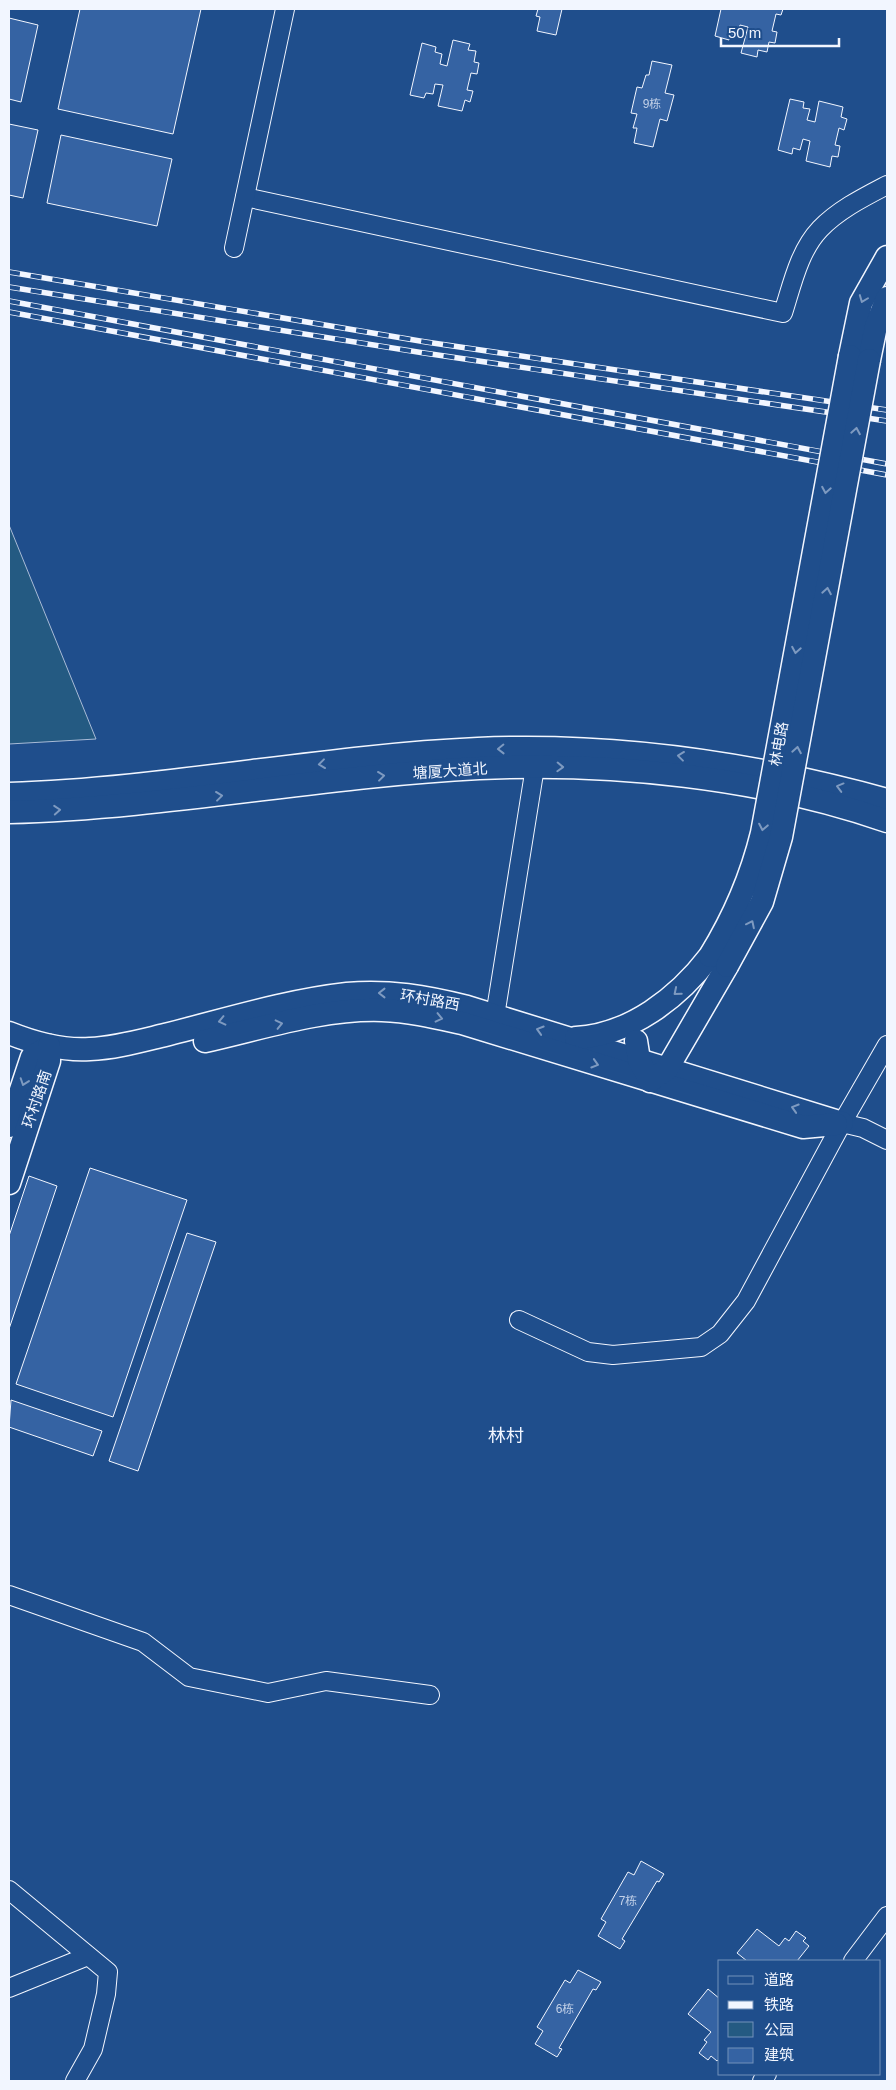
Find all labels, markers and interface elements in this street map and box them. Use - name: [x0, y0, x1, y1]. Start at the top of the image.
- scale bar: [721, 15, 838, 47]
- text: 50 m: [728, 24, 761, 41]
- house number: 9栋: [643, 97, 661, 111]
- one-way arrow: [859, 294, 869, 303]
- one-way arrow: [850, 426, 861, 435]
- one-way arrow: [821, 486, 831, 495]
- one-way arrow: [821, 586, 831, 595]
- one-way arrow: [791, 646, 802, 655]
- street label: 林电路: [766, 720, 791, 768]
- one-way arrow: [497, 743, 505, 754]
- one-way arrow: [792, 746, 802, 755]
- one-way arrow: [676, 751, 684, 762]
- one-way arrow: [318, 758, 326, 769]
- street label: 塘厦大道北: [412, 759, 488, 782]
- one-way arrow: [556, 762, 564, 772]
- one-way arrow: [377, 771, 385, 782]
- one-way arrow: [836, 782, 845, 793]
- one-way arrow: [216, 791, 224, 802]
- one-way arrow: [54, 805, 62, 816]
- one-way arrow: [759, 823, 769, 832]
- one-way arrow: [745, 920, 755, 929]
- street label: 环村路西: [399, 986, 461, 1013]
- one-way arrow: [674, 986, 683, 995]
- one-way arrow: [378, 988, 386, 999]
- one-way arrow: [435, 1012, 444, 1023]
- one-way arrow: [218, 1015, 227, 1026]
- one-way arrow: [274, 1019, 283, 1030]
- one-way arrow: [536, 1025, 544, 1035]
- one-way arrow: [590, 1058, 599, 1068]
- street label: 环村路南: [19, 1068, 54, 1130]
- one-way arrow: [19, 1077, 29, 1086]
- one-way arrow: [792, 1103, 800, 1113]
- district label: 林村: [488, 1426, 524, 1446]
- house number: 7栋: [619, 1894, 637, 1908]
- legend: [718, 1960, 881, 2075]
- text: 道路: [764, 1971, 794, 1988]
- text: 铁路: [764, 1996, 794, 2013]
- house number: 6栋: [556, 2002, 574, 2016]
- text: 公园: [764, 2021, 794, 2038]
- text: 建筑: [764, 2046, 794, 2063]

